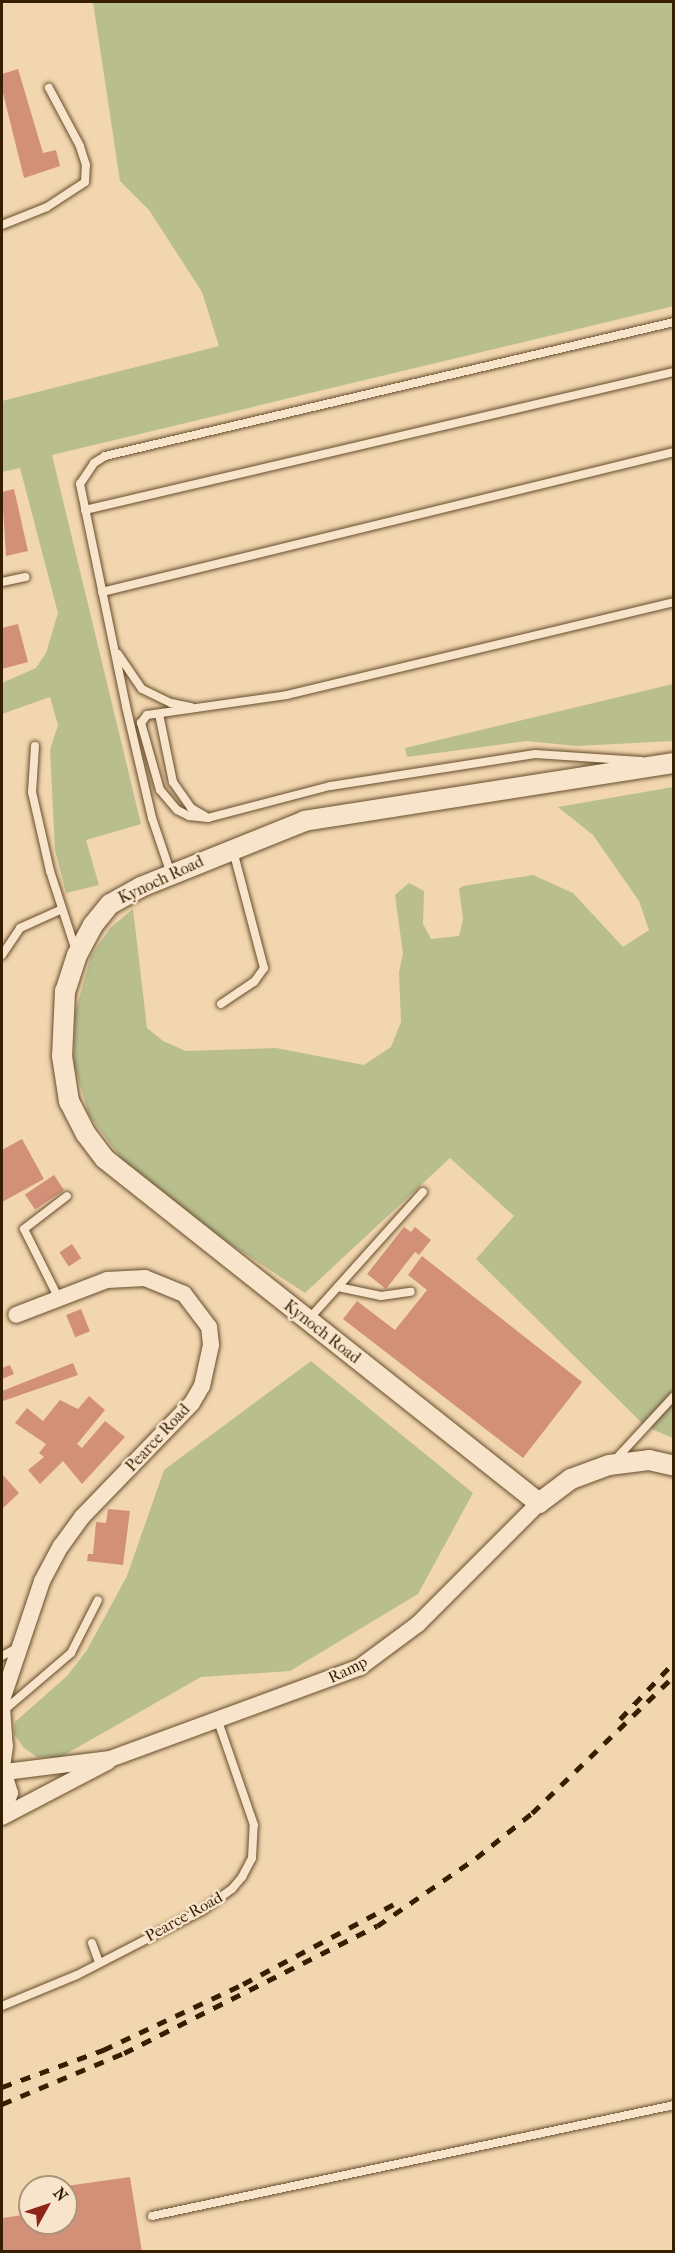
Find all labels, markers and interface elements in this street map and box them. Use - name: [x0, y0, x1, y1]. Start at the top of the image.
- street label: Kynoch Road: [115, 852, 207, 908]
- street label: Kynoch Road: [280, 1296, 364, 1368]
- street label: Pearce Road: [122, 1400, 194, 1476]
- street label: Ramp: [325, 1652, 371, 1688]
- street label: Pearce Road: [142, 1888, 226, 1946]
- north arrow: [18, 2175, 78, 2235]
- text: N: [49, 2184, 72, 2205]

